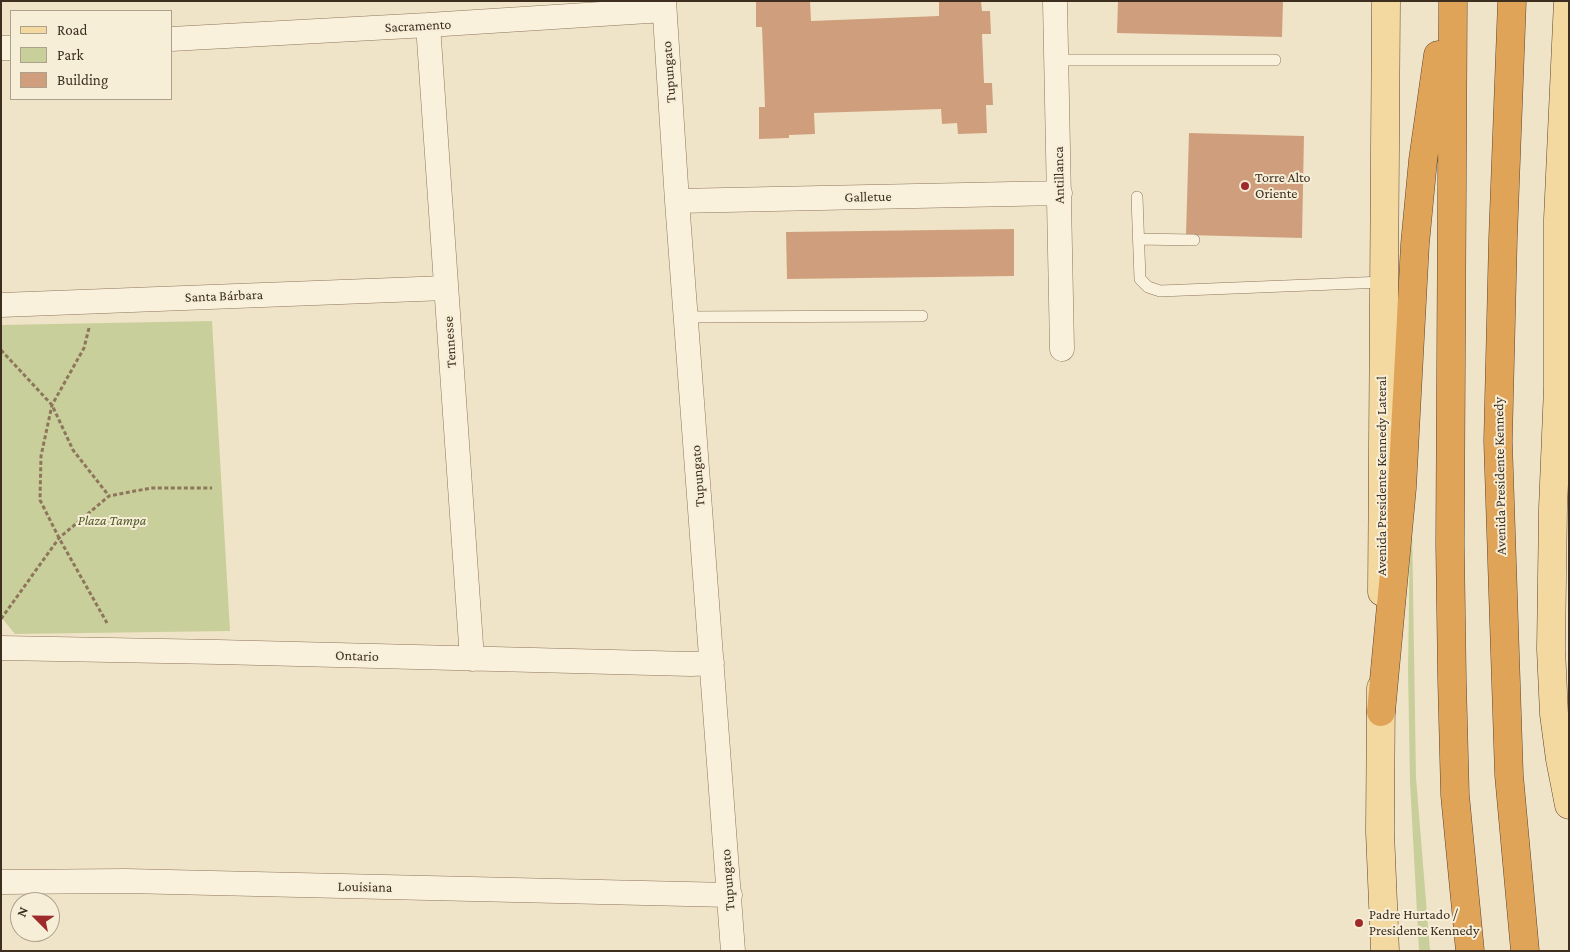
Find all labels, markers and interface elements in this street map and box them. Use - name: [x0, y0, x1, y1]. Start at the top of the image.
- legend: [10, 10, 172, 100]
- street label: Sacramento: [384, 16, 452, 36]
- text: Road: [57, 22, 87, 38]
- street label: Tupungato: [658, 41, 680, 103]
- text: Park: [57, 47, 84, 63]
- text: Building: [57, 72, 108, 88]
- street label: Antillanca: [1050, 146, 1068, 204]
- place label: Torre Alto Oriente: [1255, 170, 1311, 202]
- marker: Torre Alto Oriente: [1239, 180, 1251, 192]
- street label: Galletue: [844, 188, 892, 206]
- street label: Santa Bárbara: [185, 286, 263, 306]
- street label: Tennesse: [440, 316, 460, 368]
- street label: Avenida Presidente Kennedy Lateral: [1374, 376, 1390, 576]
- street label: Avenida Presidente Kennedy: [1490, 397, 1510, 555]
- street label: Tupungato: [687, 445, 709, 507]
- park label: Plaza Tampa: [78, 513, 146, 529]
- street label: Ontario: [335, 647, 379, 665]
- street label: Tupungato: [717, 849, 739, 911]
- street label: Louisiana: [338, 878, 392, 896]
- north arrow: [10, 892, 60, 942]
- text: N: [13, 904, 31, 919]
- place label: Padre Hurtado / Presidente Kennedy: [1369, 907, 1479, 940]
- marker: Padre Hurtado / Presidente Kennedy: [1353, 917, 1365, 929]

